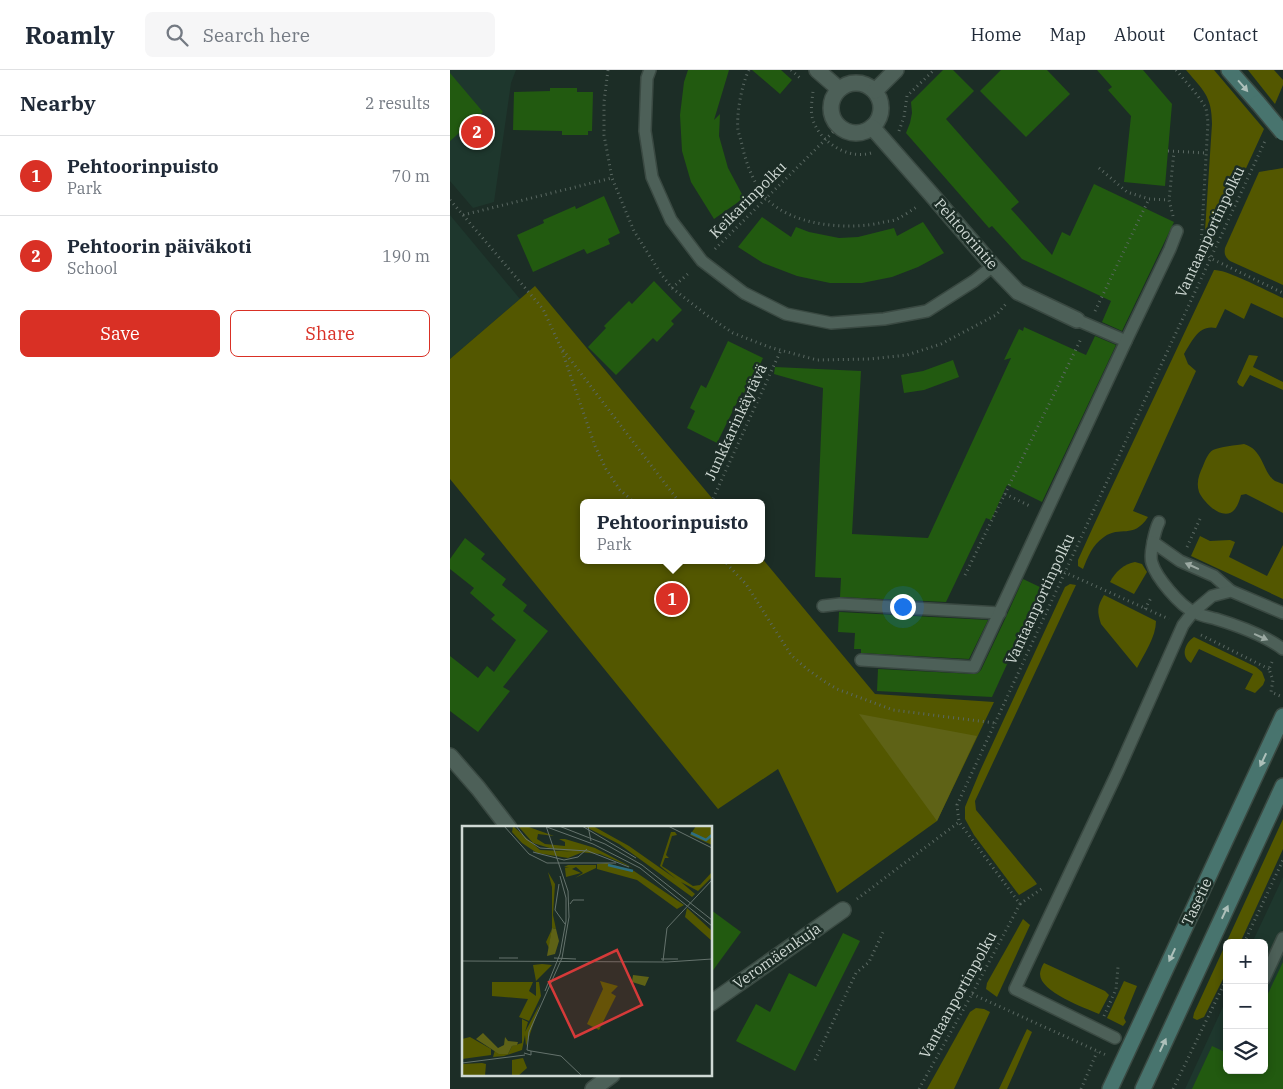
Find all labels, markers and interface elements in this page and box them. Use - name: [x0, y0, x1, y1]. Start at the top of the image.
- search box: [145, 12, 495, 57]
- text: Roamly: [25, 19, 115, 51]
- icon: search: [163, 21, 191, 49]
- text: Search here: [203, 23, 310, 47]
- text: Home: [970, 23, 1022, 46]
- text: Map: [1050, 23, 1086, 46]
- text: About: [1114, 23, 1165, 46]
- text: Contact: [1193, 23, 1258, 46]
- one-way arrow: [1238, 80, 1249, 93]
- text: Nearby: [20, 89, 96, 117]
- text: 2 results: [365, 93, 430, 113]
- pin: 2: [461, 113, 493, 151]
- text: Pehtoorinpuisto: [67, 154, 219, 178]
- street label: Keikarinpolku: [705, 157, 790, 242]
- street label: Vantaanportinpolku: [1171, 163, 1248, 300]
- text: 1: [31, 166, 41, 186]
- text: 70 m: [392, 166, 430, 186]
- text: Park: [67, 178, 102, 198]
- street label: Pehtoorintie: [930, 194, 1002, 273]
- text: Pehtoorin päiväkoti: [67, 234, 252, 258]
- text: 2: [31, 246, 41, 266]
- text: 190 m: [382, 246, 430, 266]
- text: School: [67, 258, 118, 278]
- button: Save: [20, 310, 220, 357]
- button: Share: [230, 310, 430, 357]
- street label: Junkkarinkäytävä: [700, 360, 771, 483]
- popup: [580, 499, 765, 564]
- text: Pehtoorinpuisto: [597, 510, 748, 534]
- street label: Vantaanportinpolku: [1001, 530, 1078, 667]
- text: Park: [597, 534, 632, 554]
- one-way arrow: [1185, 562, 1199, 570]
- pin: 1: [656, 580, 688, 618]
- your location: [890, 594, 916, 620]
- one-way arrow: [1254, 634, 1268, 642]
- one-way arrow: [1258, 753, 1266, 767]
- inset map: [462, 826, 712, 1076]
- street label: Tasetie: [1177, 875, 1216, 929]
- one-way arrow: [1221, 905, 1229, 919]
- street label: Veromäenkuja: [729, 918, 824, 993]
- street label: Vantaanportinpolku: [915, 928, 1000, 1062]
- map controls: [1223, 939, 1268, 1074]
- button: +: [1223, 939, 1268, 984]
- one-way arrow: [1168, 948, 1176, 962]
- button: −: [1223, 984, 1268, 1029]
- button: layers: [1223, 1029, 1268, 1074]
- one-way arrow: [1160, 1038, 1168, 1052]

